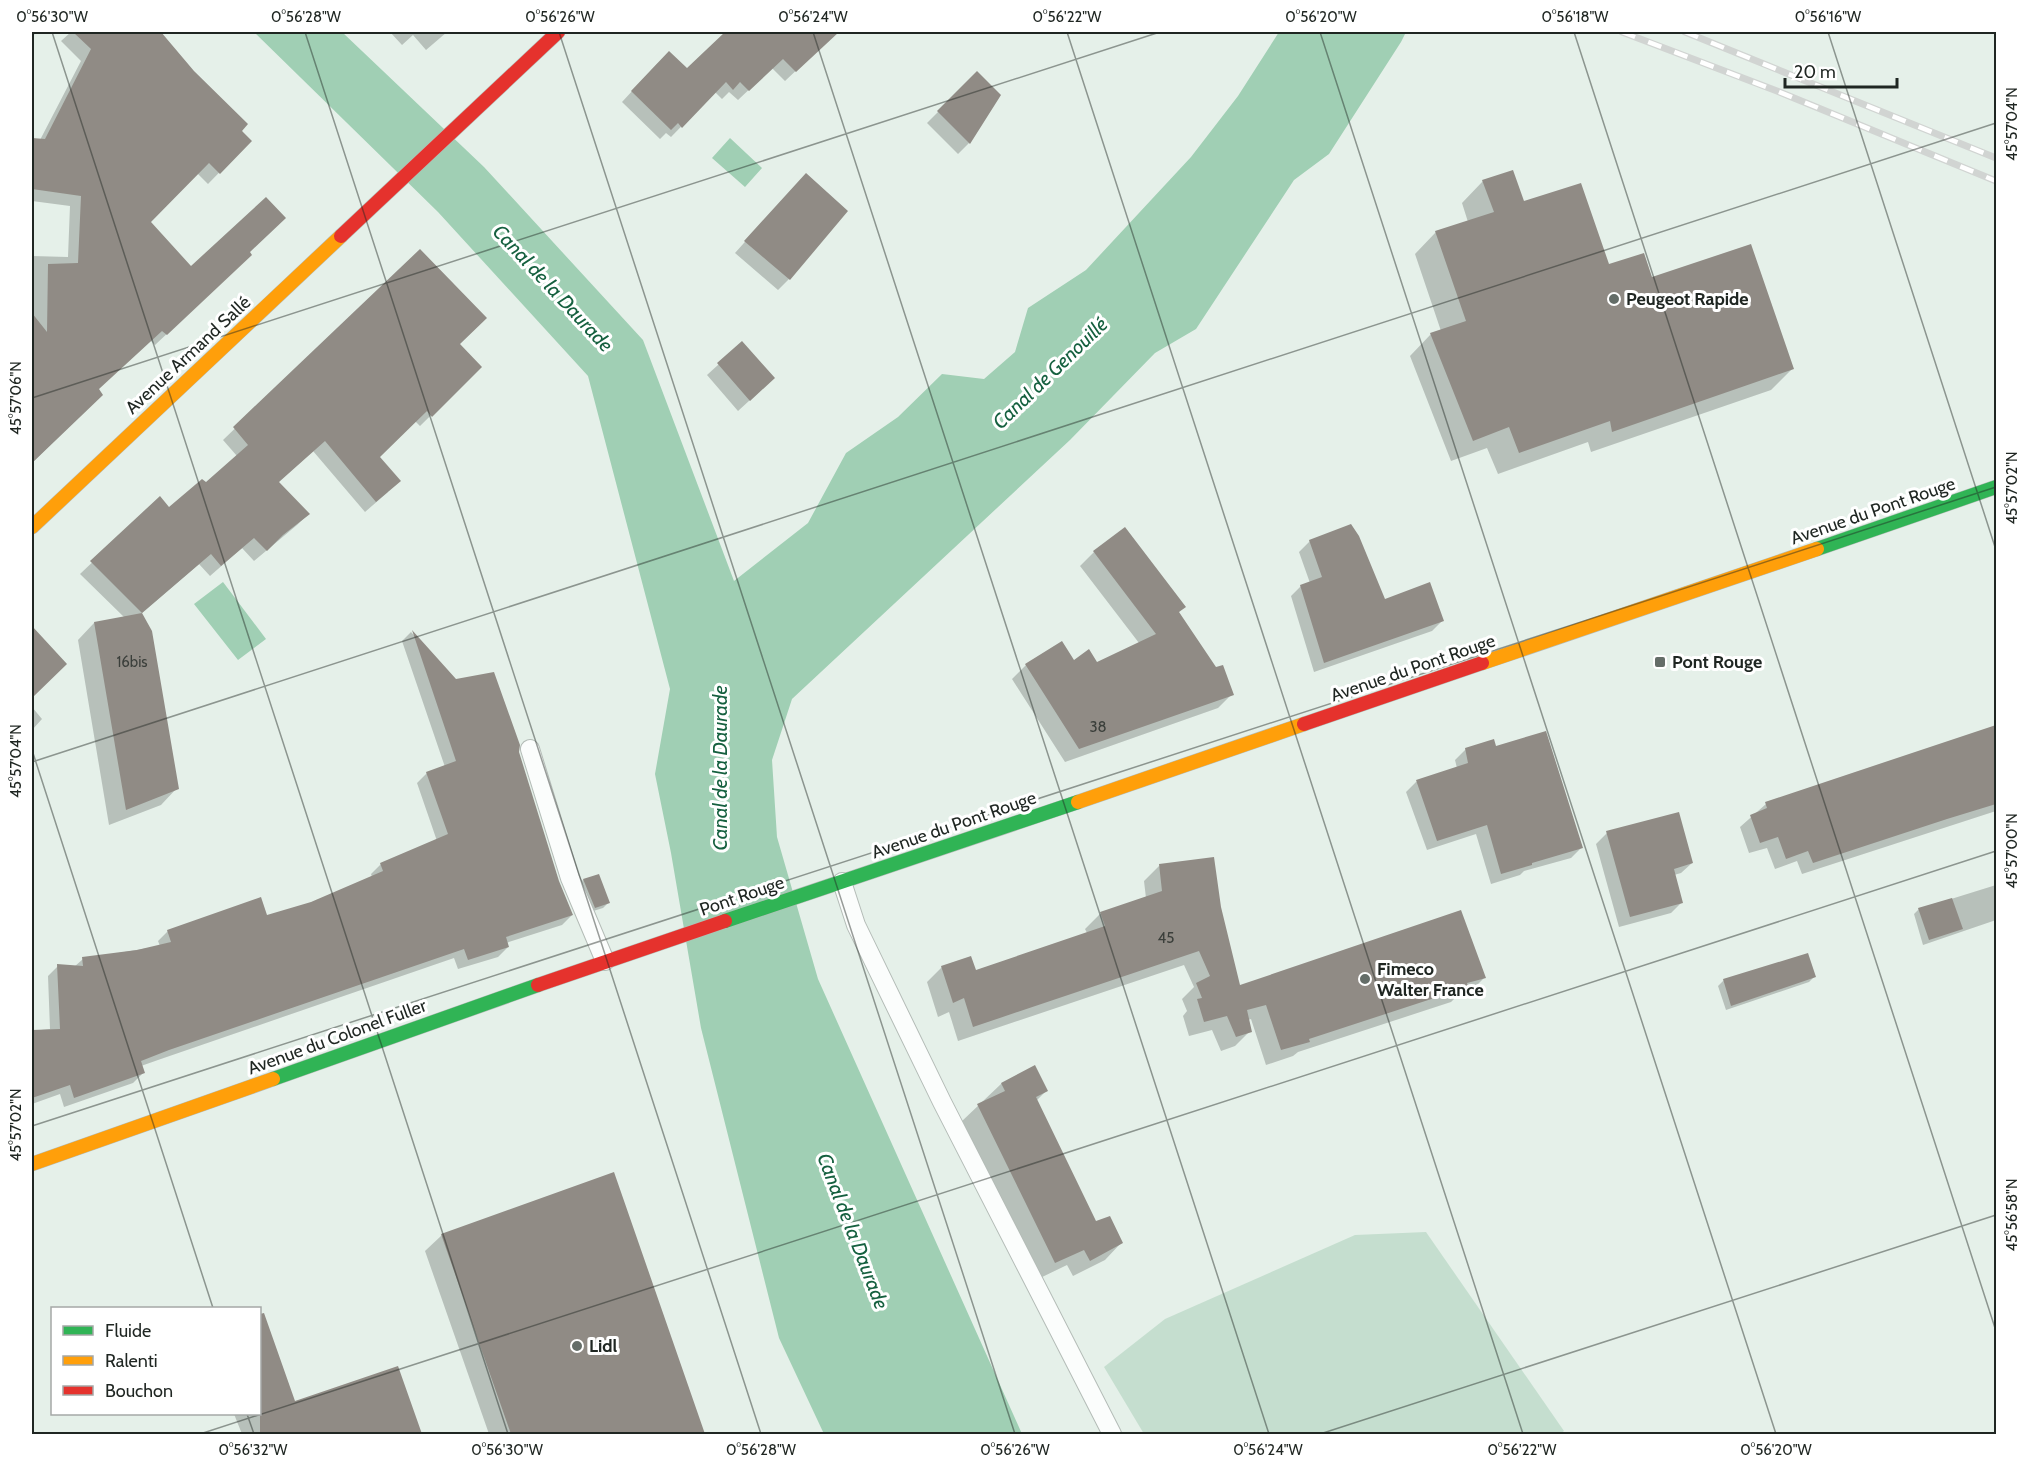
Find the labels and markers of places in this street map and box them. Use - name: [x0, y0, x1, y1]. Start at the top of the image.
- place label: Peugeot Rapide: [1626, 288, 1749, 310]
- marker: Peugeot Rapide: [1607, 292, 1621, 306]
- place label: Pont Rouge: [1672, 651, 1762, 673]
- marker: Pont Rouge: [1653, 655, 1667, 669]
- place label: Fimeco Walter France: [1377, 958, 1484, 1001]
- marker: Fimeco Walter France: [1358, 972, 1372, 986]
- place label: Lidl: [589, 1335, 618, 1357]
- marker: Lidl: [570, 1339, 584, 1353]

